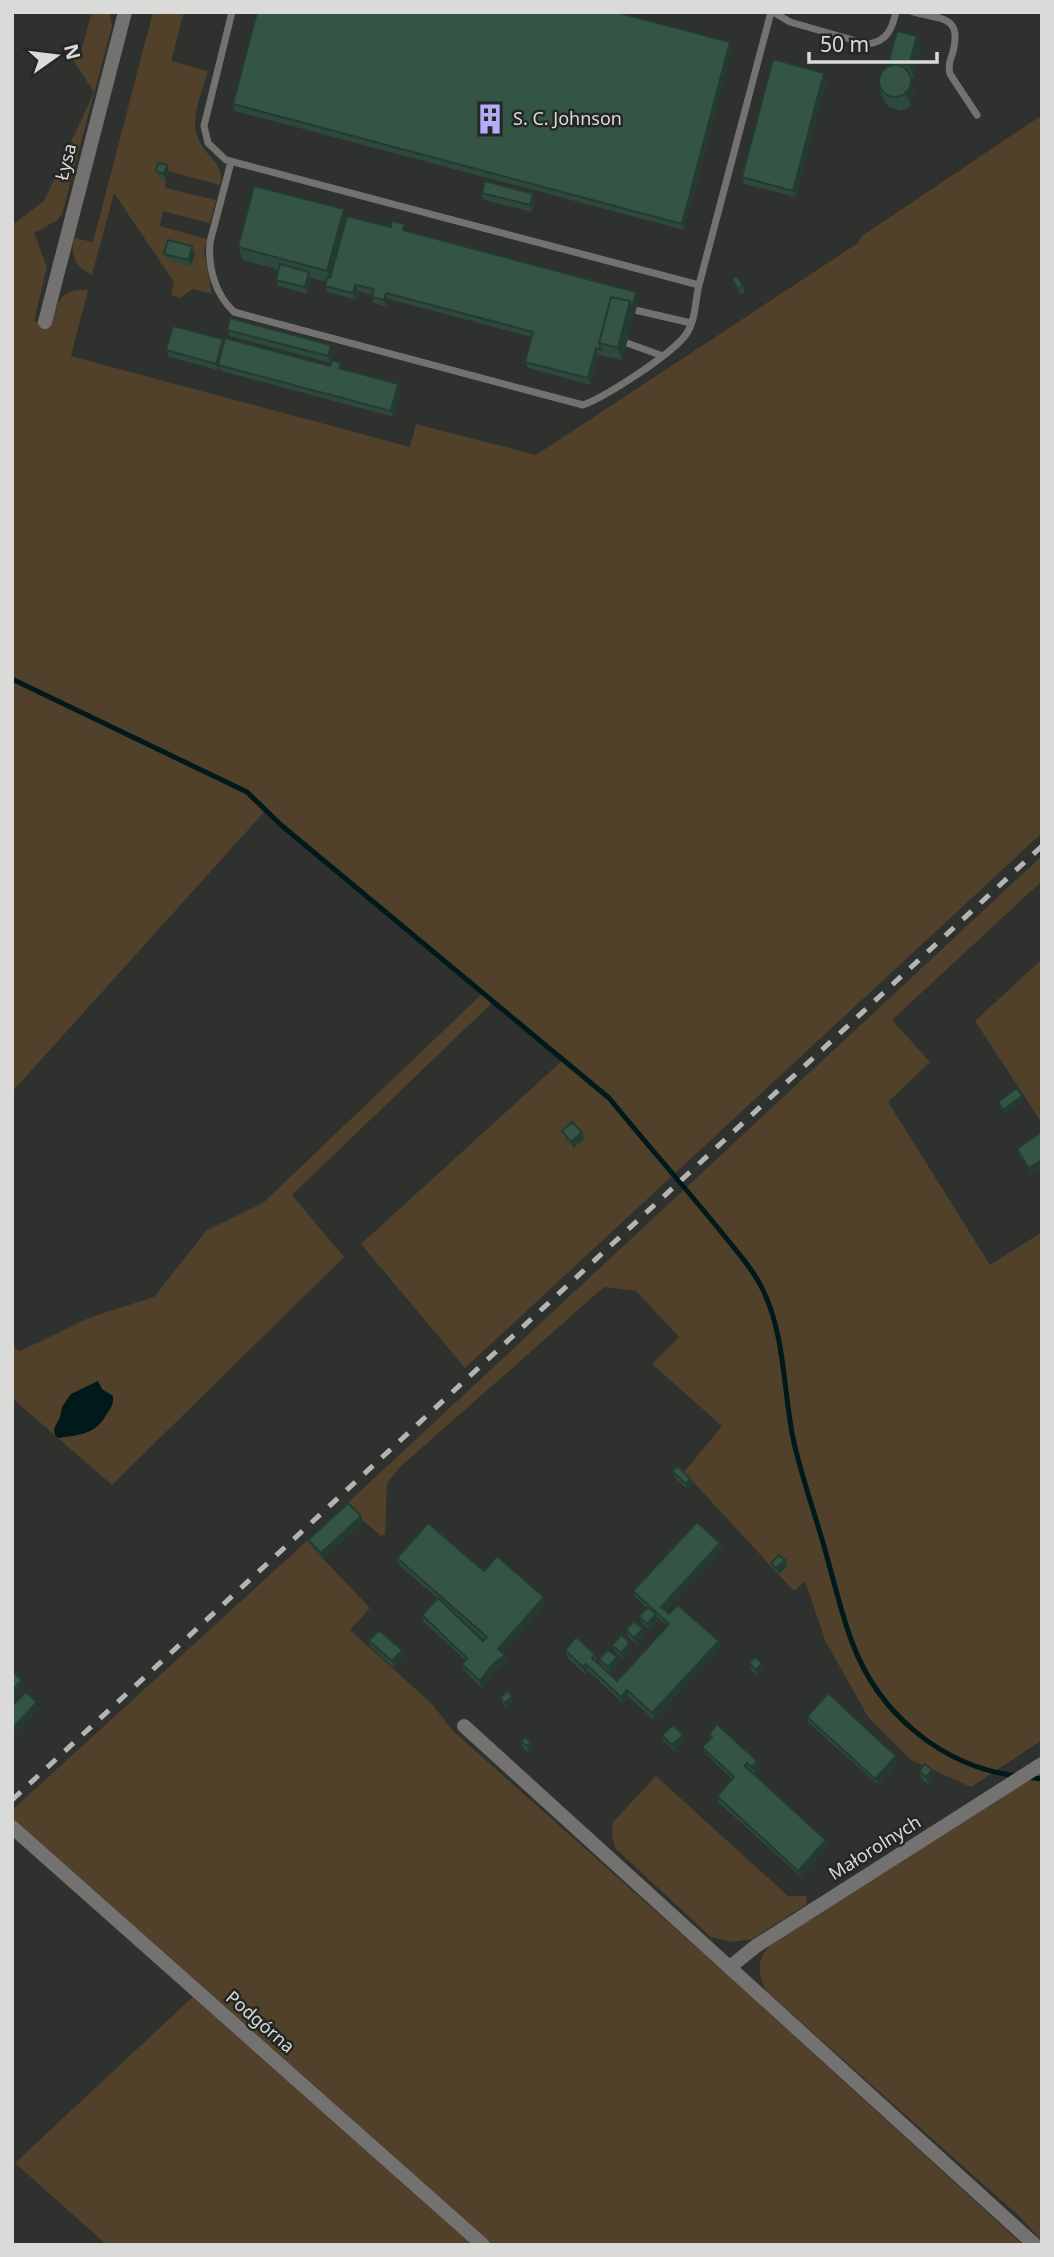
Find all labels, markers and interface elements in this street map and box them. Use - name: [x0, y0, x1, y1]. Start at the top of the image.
- north arrow: [21, 21, 91, 91]
- scale bar: [809, 21, 937, 65]
- text: 50 m: [820, 30, 869, 58]
- text: N: [58, 41, 87, 63]
- building icon: S. C. Johnson: [473, 102, 507, 136]
- place label: S. C. Johnson: [513, 106, 622, 130]
- street label: Łysa: [49, 141, 81, 183]
- street label: Małorolnych: [824, 1809, 925, 1885]
- street label: Podgórna: [221, 1985, 300, 2058]

